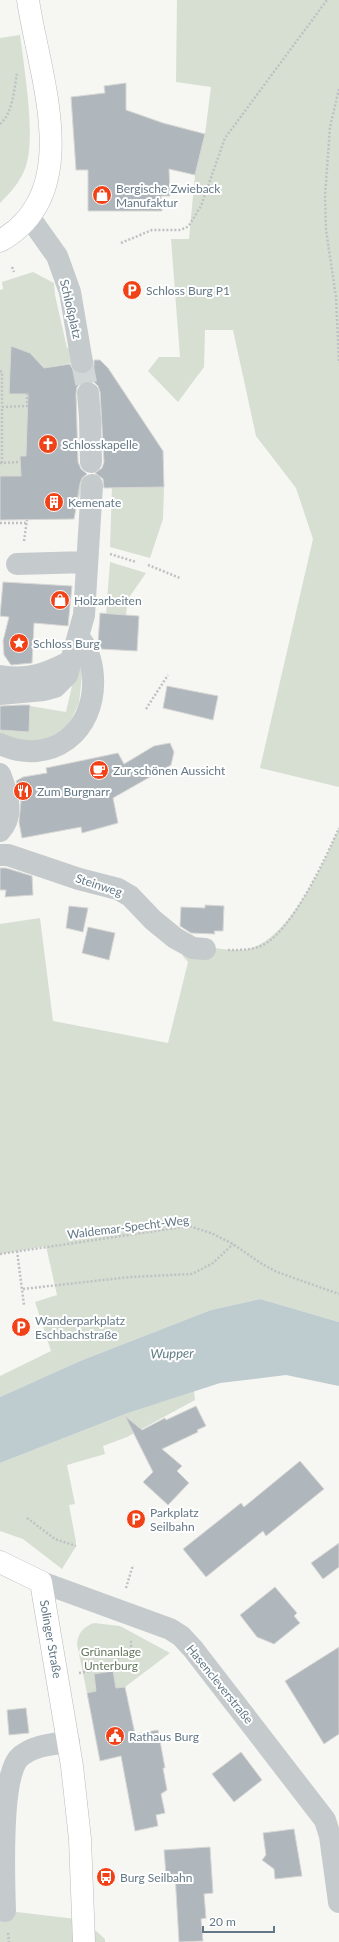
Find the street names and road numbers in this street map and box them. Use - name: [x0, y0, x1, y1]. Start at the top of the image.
- street label: Schloßplatz: [57, 278, 85, 341]
- street label: Steinweg: [74, 870, 124, 900]
- street label: Waldemar-Specht-Weg: [66, 1212, 190, 1242]
- street label: Solinger Straße: [37, 1599, 65, 1679]
- street label: Hasencleverstraße: [183, 1641, 257, 1727]

